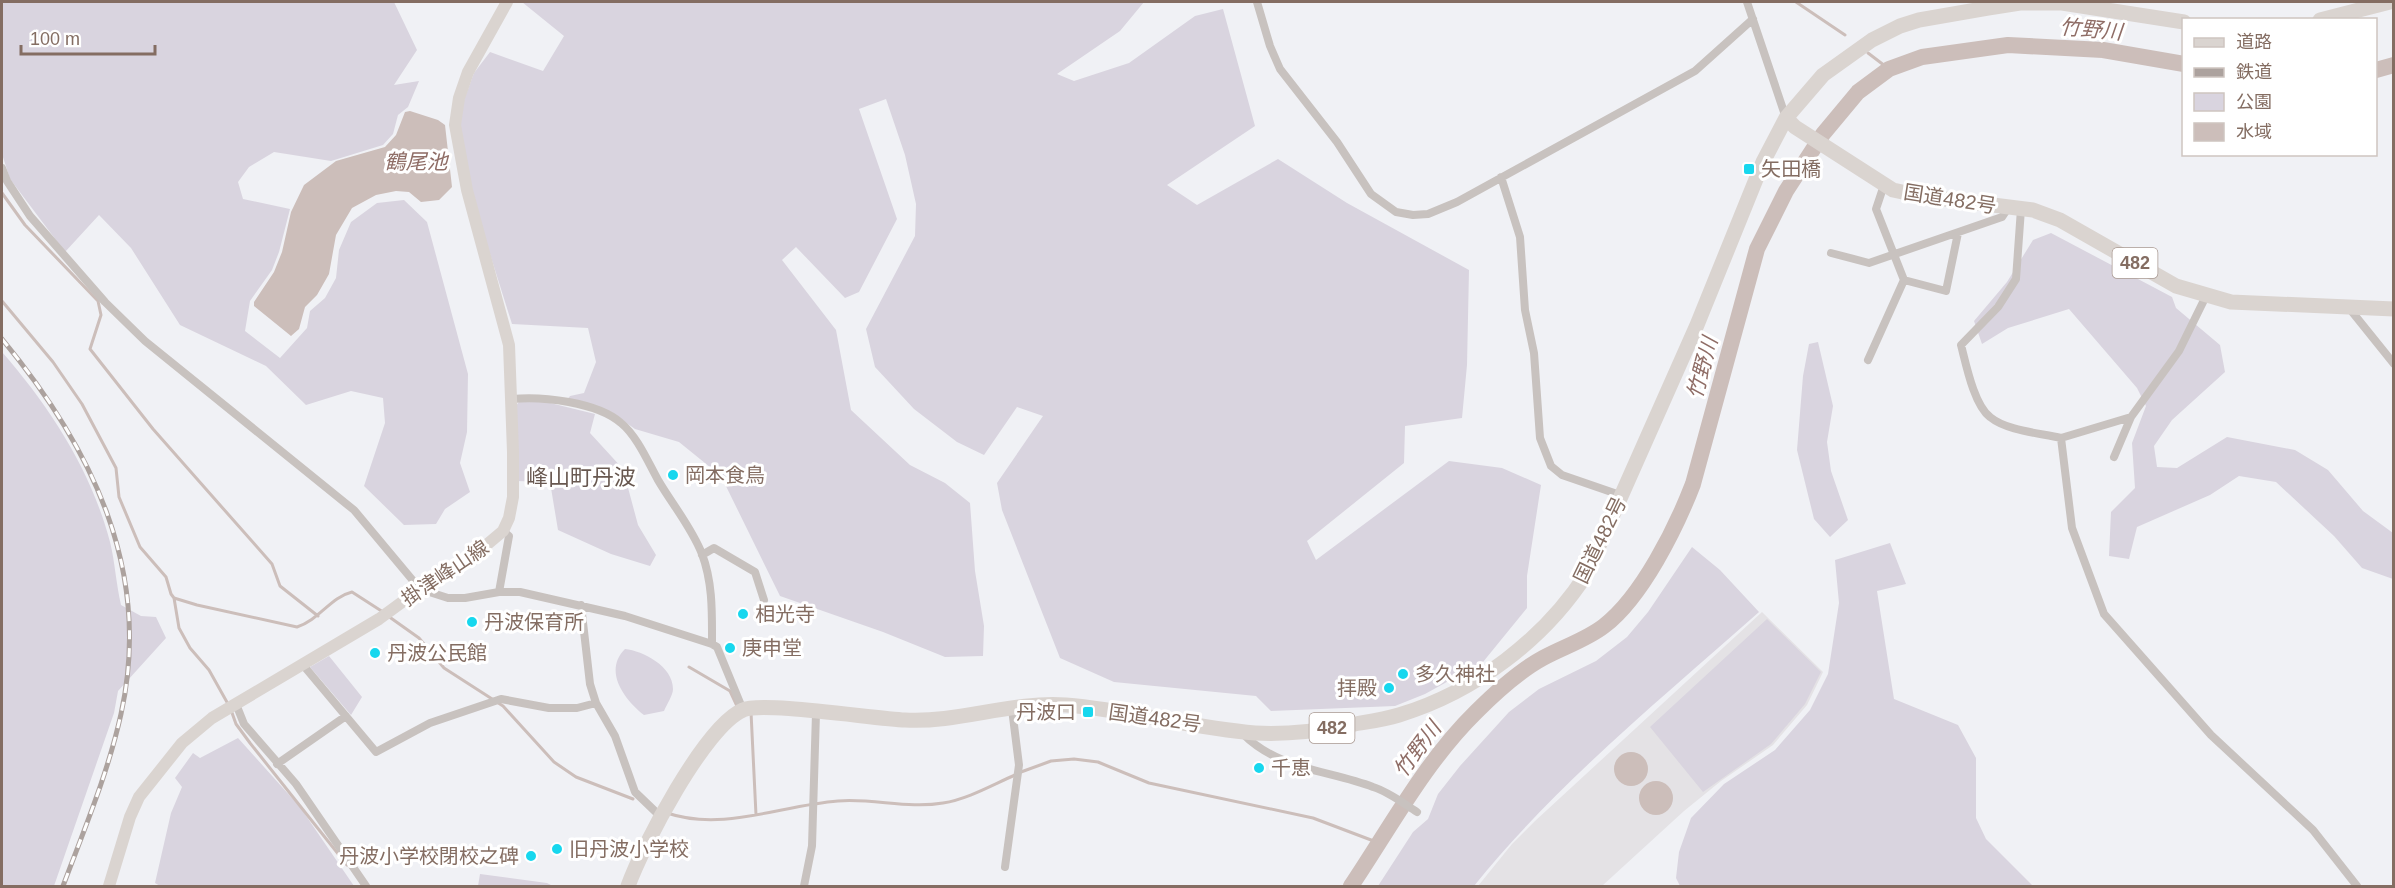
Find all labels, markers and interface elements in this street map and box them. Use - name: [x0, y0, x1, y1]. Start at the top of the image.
- water label: 竹野川: [2059, 15, 2125, 43]
- scale bar: [21, 18, 154, 56]
- legend: [2182, 18, 2377, 156]
- text: 100 m: [30, 29, 80, 49]
- text: 道路: [2236, 32, 2272, 52]
- text: 鉄道: [2236, 62, 2272, 82]
- text: 公園: [2236, 92, 2272, 112]
- text: 水域: [2236, 122, 2272, 142]
- water label: 鶴尾池: [385, 150, 449, 173]
- place label: 矢田橋: [1761, 158, 1821, 180]
- marker: 矢田橋: [1742, 162, 1756, 176]
- street label: 国道482号: [1902, 181, 1998, 217]
- road number: 482: [2112, 248, 2158, 278]
- water label: 竹野川: [1683, 333, 1722, 401]
- place label: 岡本食鳥: [685, 464, 765, 486]
- district label: 峰山町丹波: [526, 465, 636, 490]
- marker: 岡本食鳥: [666, 468, 680, 482]
- street label: 国道482号: [1570, 493, 1630, 587]
- street label: 掛津峰山線: [397, 536, 493, 610]
- place label: 相光寺: [755, 603, 815, 625]
- marker: 相光寺: [736, 607, 750, 621]
- place label: 丹波保育所: [484, 611, 584, 633]
- marker: 丹波保育所: [465, 615, 479, 629]
- place label: 庚申堂: [742, 637, 802, 659]
- marker: 庚申堂: [723, 641, 737, 655]
- place label: 丹波公民館: [387, 642, 487, 664]
- marker: 丹波公民館: [368, 646, 382, 660]
- place label: 多久神社: [1415, 663, 1495, 685]
- marker: 多久神社: [1396, 667, 1410, 681]
- place label: 拝殿: [1337, 677, 1377, 699]
- marker: 拝殿: [1382, 681, 1396, 695]
- place label: 丹波口: [1016, 701, 1076, 723]
- street label: 国道482号: [1107, 701, 1203, 735]
- marker: 丹波口: [1081, 705, 1095, 719]
- road number: 482: [1310, 713, 1354, 743]
- water label: 竹野川: [1389, 715, 1446, 781]
- place label: 千恵: [1271, 757, 1311, 779]
- marker: 千恵: [1252, 761, 1266, 775]
- place label: 旧丹波小学校: [569, 838, 689, 860]
- marker: 旧丹波小学校: [550, 842, 564, 856]
- place label: 丹波小学校閉校之碑: [339, 845, 519, 867]
- marker: 丹波小学校閉校之碑: [524, 849, 538, 863]

